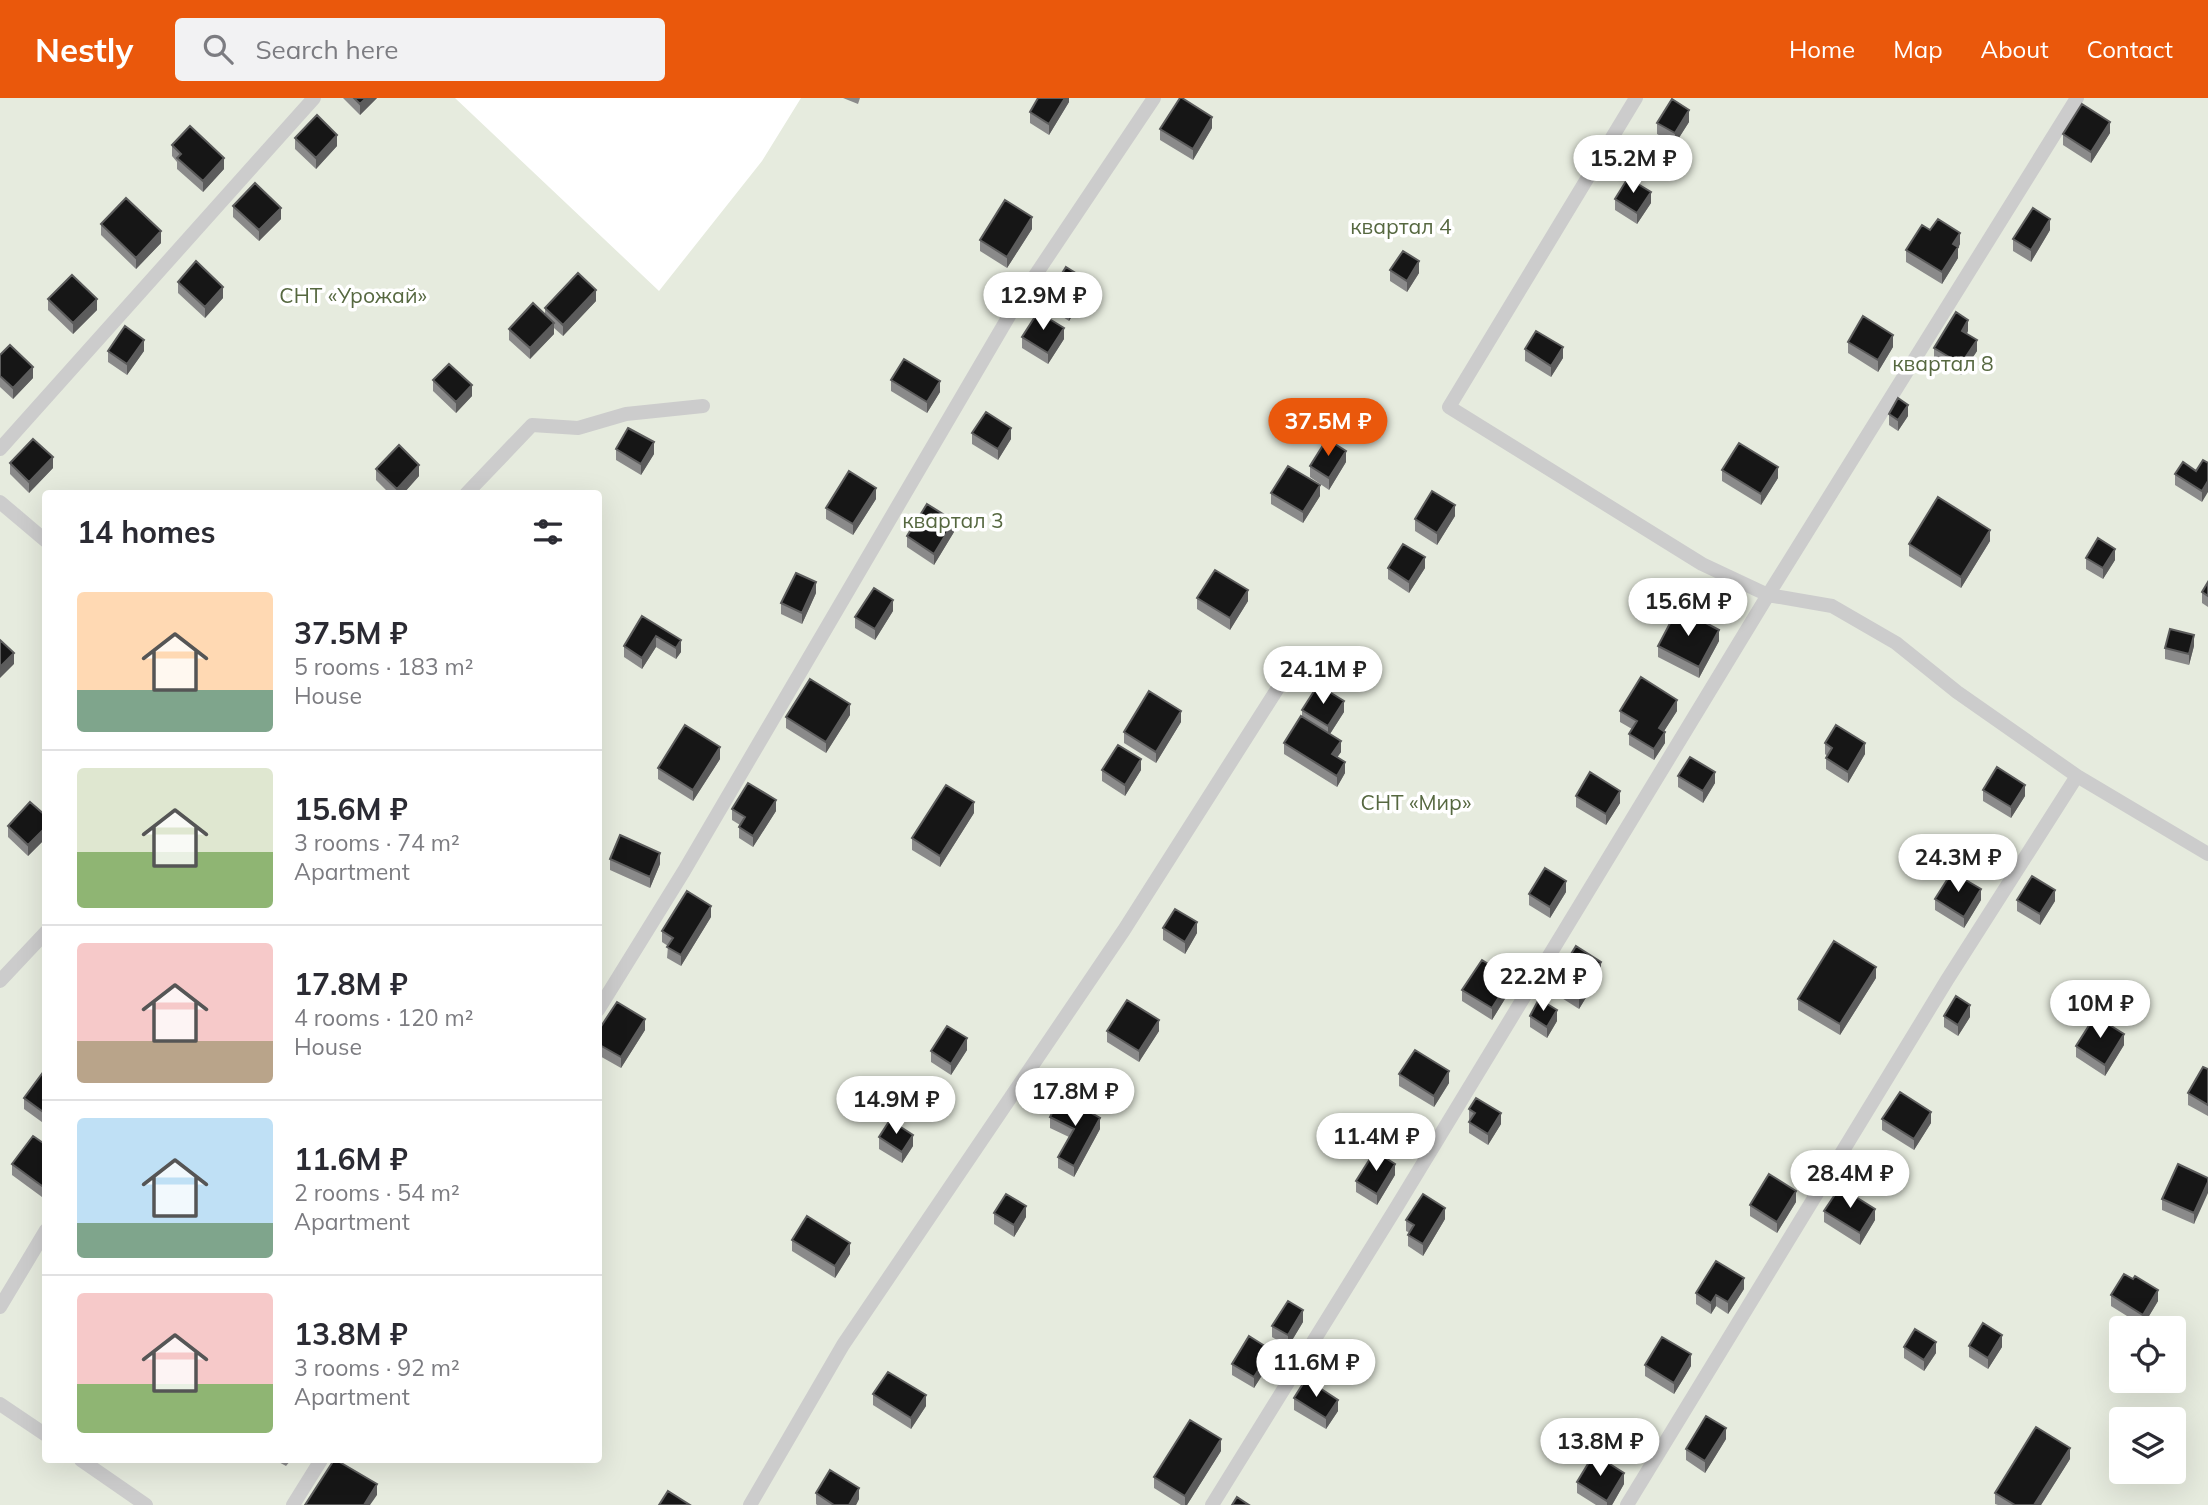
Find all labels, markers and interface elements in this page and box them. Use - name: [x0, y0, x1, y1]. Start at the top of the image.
- search box: [175, 18, 665, 81]
- text: Nestly: [35, 29, 133, 70]
- icon: search: [199, 30, 237, 68]
- text: Search here: [255, 33, 398, 66]
- text: Home: [1789, 34, 1855, 64]
- text: Map: [1893, 34, 1943, 64]
- text: About: [1981, 34, 2049, 64]
- text: Contact: [2087, 34, 2173, 64]
- pin: 15.2M ₽: [1568, 136, 1698, 195]
- text: 15.2M ₽: [1589, 143, 1677, 172]
- park label: квартал 4: [1350, 213, 1452, 239]
- pin: 12.9M ₽: [978, 272, 1108, 332]
- text: 12.9M ₽: [999, 280, 1087, 309]
- park label: СНТ «Урожай»: [279, 282, 427, 308]
- park label: квартал 8: [1892, 350, 1994, 376]
- pin: 37.5M ₽: [1263, 398, 1393, 458]
- text: 37.5M ₽: [1284, 406, 1372, 435]
- park label: квартал 3: [902, 507, 1004, 533]
- text: 14 homes: [77, 513, 216, 551]
- icon: filters: [529, 513, 567, 551]
- pin: 15.6M ₽: [1623, 578, 1753, 638]
- text: 15.6M ₽: [1644, 586, 1732, 615]
- text: 37.5M ₽: [294, 614, 408, 652]
- icon: home: [133, 620, 217, 704]
- pin: 24.1M ₽: [1258, 646, 1388, 706]
- text: 5 rooms · 183 m²: [294, 652, 474, 681]
- text: 24.1M ₽: [1279, 654, 1367, 683]
- text: House: [294, 681, 362, 710]
- park label: СНТ «Мир»: [1361, 789, 1471, 815]
- text: 15.6M ₽: [294, 790, 408, 828]
- icon: home: [133, 796, 217, 880]
- text: 3 rooms · 74 m²: [294, 828, 460, 857]
- pin: 24.3M ₽: [1893, 834, 2023, 894]
- text: 24.3M ₽: [1914, 842, 2002, 871]
- text: Apartment: [294, 857, 410, 886]
- pin: 22.2M ₽: [1478, 954, 1608, 1013]
- text: 22.2M ₽: [1499, 961, 1587, 990]
- text: 17.8M ₽: [294, 965, 408, 1003]
- icon: home: [133, 971, 217, 1055]
- pin: 10M ₽: [2051, 981, 2149, 1040]
- text: 10M ₽: [2066, 988, 2134, 1017]
- text: 4 rooms · 120 m²: [294, 1003, 474, 1032]
- text: House: [294, 1032, 362, 1061]
- pin: 17.8M ₽: [1010, 1068, 1140, 1128]
- pin: 14.9M ₽: [831, 1076, 961, 1136]
- text: 17.8M ₽: [1031, 1076, 1119, 1105]
- text: 14.9M ₽: [852, 1084, 940, 1113]
- pin: 11.4M ₽: [1311, 1114, 1441, 1173]
- text: 11.4M ₽: [1332, 1121, 1420, 1150]
- text: 11.6M ₽: [294, 1140, 408, 1178]
- icon: home: [133, 1146, 217, 1230]
- pin: 28.4M ₽: [1785, 1150, 1915, 1210]
- text: 28.4M ₽: [1806, 1158, 1894, 1187]
- text: 2 rooms · 54 m²: [294, 1178, 460, 1207]
- text: Apartment: [294, 1207, 410, 1236]
- text: 13.8M ₽: [294, 1315, 408, 1353]
- map controls: [2109, 1316, 2186, 1484]
- button: locate: [2109, 1316, 2186, 1393]
- icon: home: [133, 1321, 217, 1405]
- pin: 11.6M ₽: [1251, 1340, 1381, 1399]
- text: 11.6M ₽: [1272, 1347, 1360, 1376]
- text: 3 rooms · 92 m²: [294, 1353, 460, 1382]
- text: Apartment: [294, 1382, 410, 1411]
- button: layers: [2109, 1407, 2186, 1484]
- pin: 13.8M ₽: [1535, 1418, 1665, 1478]
- text: 13.8M ₽: [1556, 1426, 1644, 1455]

